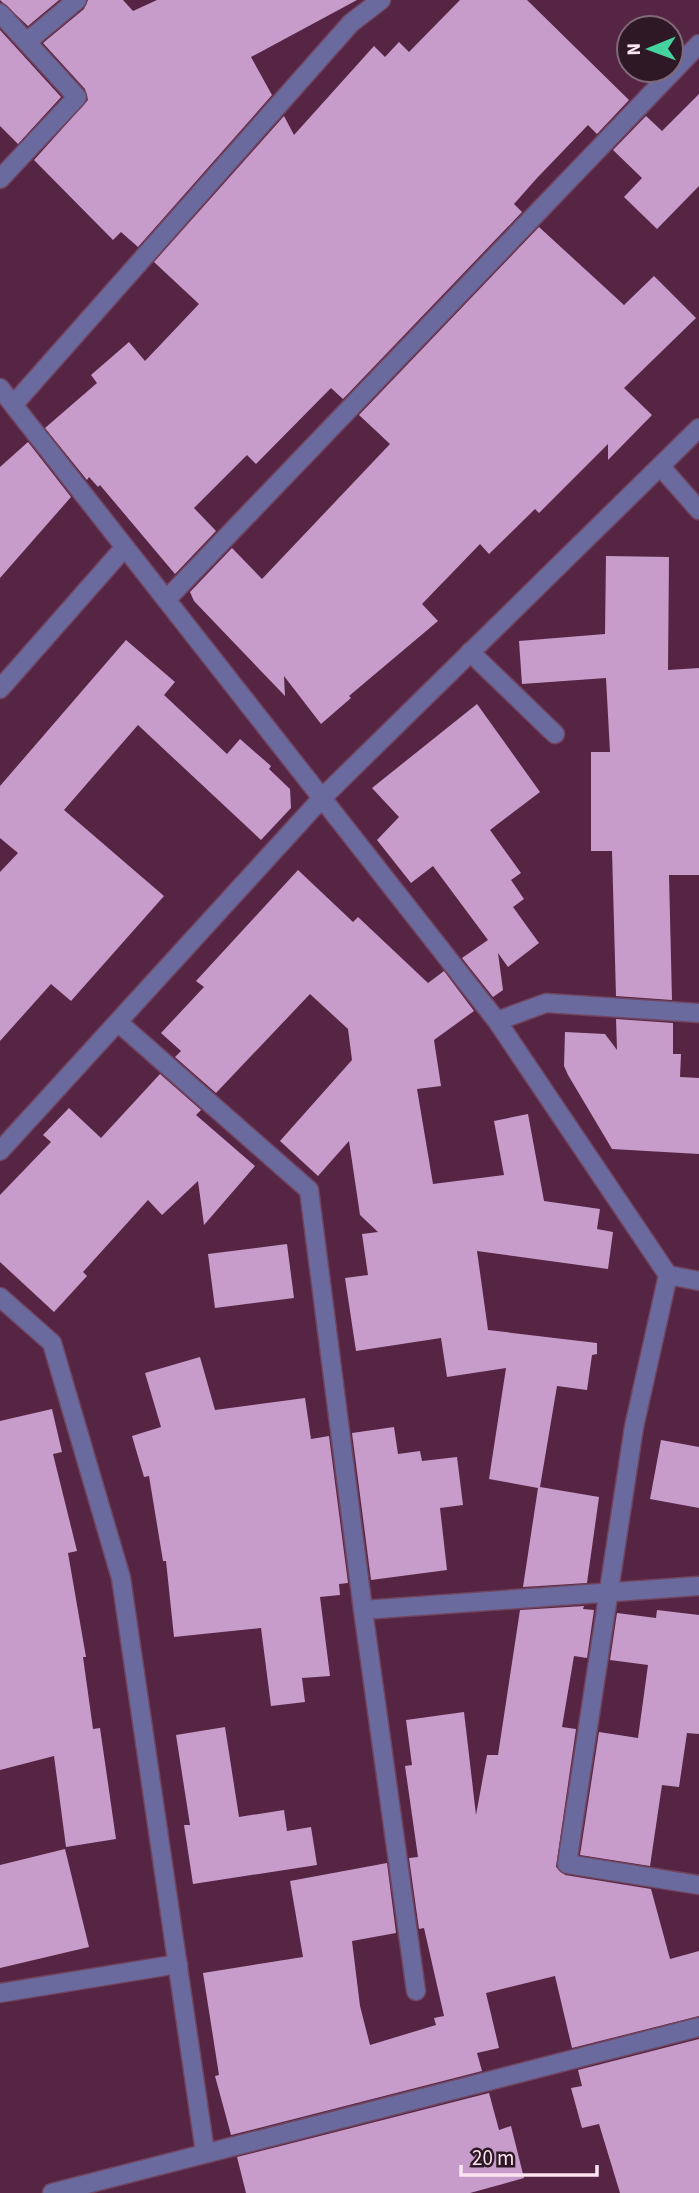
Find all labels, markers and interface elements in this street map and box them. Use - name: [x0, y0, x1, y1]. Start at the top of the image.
- north arrow: [615, 14, 685, 84]
- text: N: [621, 43, 648, 56]
- scale bar: [461, 2134, 598, 2178]
- text: 20 m: [472, 2143, 514, 2173]

